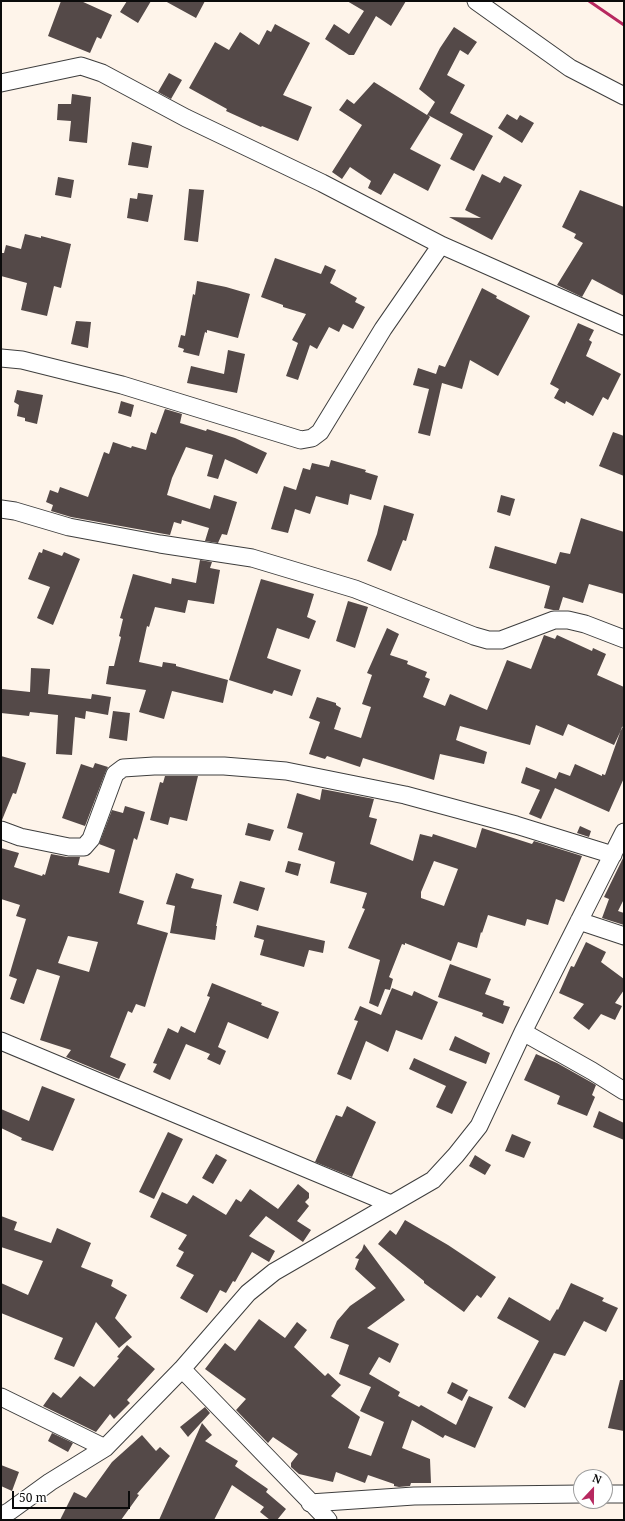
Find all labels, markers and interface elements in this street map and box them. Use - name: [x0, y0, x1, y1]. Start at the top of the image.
- north arrow: [573, 1469, 613, 1509]
- text: N: [590, 1470, 604, 1487]
- scale bar: [14, 1483, 132, 1509]
- text: 50 m: [19, 1489, 47, 1506]

